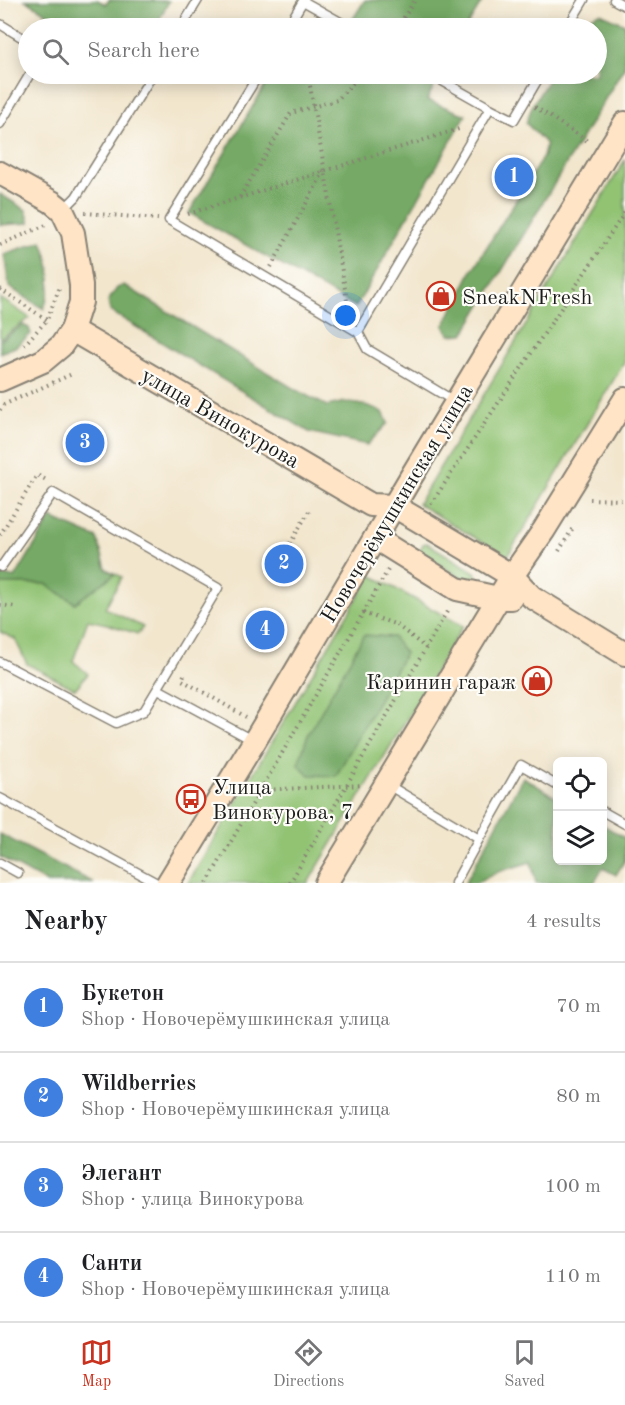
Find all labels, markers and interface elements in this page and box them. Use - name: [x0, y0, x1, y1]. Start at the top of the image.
- search box: [18, 18, 607, 84]
- icon: search: [39, 35, 72, 68]
- text: Search here: [87, 40, 200, 62]
- pin: 1: [494, 154, 534, 200]
- shop icon: SneakNFresh: [425, 280, 457, 312]
- place label: SneakNFresh: [462, 287, 592, 309]
- your location: [331, 301, 360, 330]
- street label: улица Винокурова: [137, 364, 303, 473]
- street label: Новочерёмушкинская улица: [318, 381, 478, 627]
- pin: 3: [66, 420, 104, 466]
- pin: 2: [264, 542, 304, 586]
- pin: 4: [246, 608, 284, 652]
- shop icon: Каринин гараж: [521, 665, 553, 697]
- place label: Каринин гараж: [366, 672, 516, 694]
- map controls: [553, 757, 607, 865]
- button: locate: [553, 757, 607, 811]
- place label: Улица Винокурова, 7: [212, 777, 354, 824]
- bus stop icon: Улица Винокурова, 7: [175, 783, 207, 815]
- button: layers: [553, 811, 607, 865]
- text: Nearby: [24, 909, 108, 935]
- text: 4 results: [526, 912, 601, 932]
- text: Букетон: [81, 983, 164, 1005]
- text: 1: [38, 997, 49, 1017]
- text: 70 m: [556, 997, 601, 1017]
- text: Shop · Новочерёмушкинская улица: [81, 1010, 390, 1030]
- text: Wildberries: [81, 1073, 196, 1095]
- text: 2: [38, 1087, 49, 1107]
- text: 80 m: [556, 1087, 601, 1107]
- text: Shop · Новочерёмушкинская улица: [81, 1100, 390, 1120]
- text: Элегант: [81, 1163, 162, 1185]
- text: 3: [38, 1177, 49, 1197]
- text: 100 m: [545, 1177, 601, 1197]
- text: Shop · улица Винокурова: [81, 1190, 304, 1210]
- text: Санти: [81, 1253, 142, 1275]
- text: 4: [38, 1267, 49, 1287]
- text: 110 m: [545, 1267, 601, 1287]
- text: Shop · Новочерёмушкинская улица: [81, 1280, 390, 1300]
- tab: Map: [80, 1336, 113, 1392]
- tab: Directions: [273, 1336, 344, 1392]
- tab: Saved: [504, 1336, 545, 1392]

